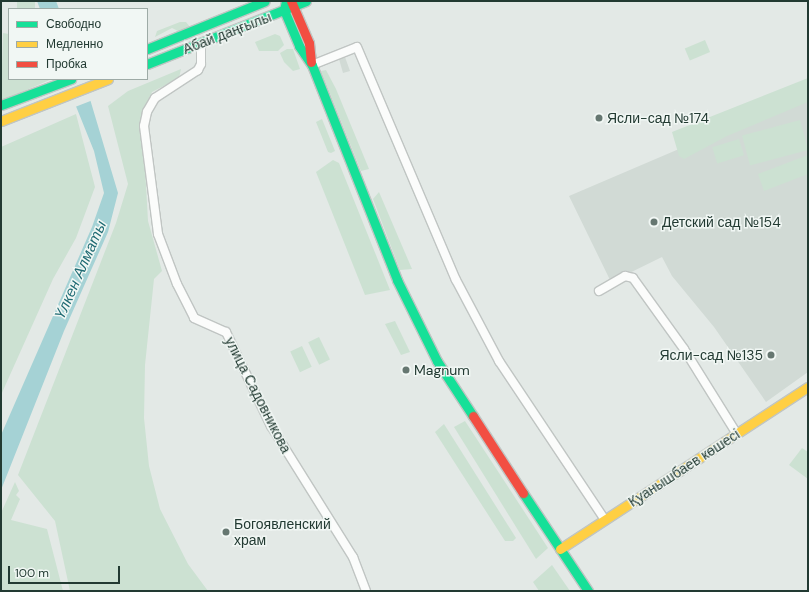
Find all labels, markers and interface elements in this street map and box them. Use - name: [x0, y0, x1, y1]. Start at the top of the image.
- legend: [8, 8, 148, 80]
- street label: Абай даңғылы: [180, 8, 274, 58]
- text: Свободно: [46, 16, 101, 32]
- text: Медленно: [46, 36, 103, 52]
- text: Пробка: [46, 56, 87, 72]
- place label: Ясли-сад №174: [607, 110, 709, 126]
- marker: Ясли-сад №174: [594, 113, 604, 123]
- place label: Детский сад №154: [662, 214, 781, 230]
- marker: Детский сад №154: [649, 217, 659, 227]
- water label: Үлкен Алматы: [51, 218, 111, 322]
- street label: улица Садовникова: [221, 334, 295, 456]
- place label: Ясли-сад №135: [659, 347, 763, 363]
- marker: Ясли-сад №135: [766, 350, 776, 360]
- place label: Magnum: [414, 362, 470, 378]
- marker: Magnum: [401, 365, 411, 375]
- street label: Қуанышбаев көшесі: [625, 426, 743, 510]
- place label: Богоявленский храм: [234, 516, 331, 548]
- marker: Богоявленский храм: [221, 527, 231, 537]
- scale bar: [10, 558, 122, 584]
- text: 100 m: [15, 565, 49, 581]

